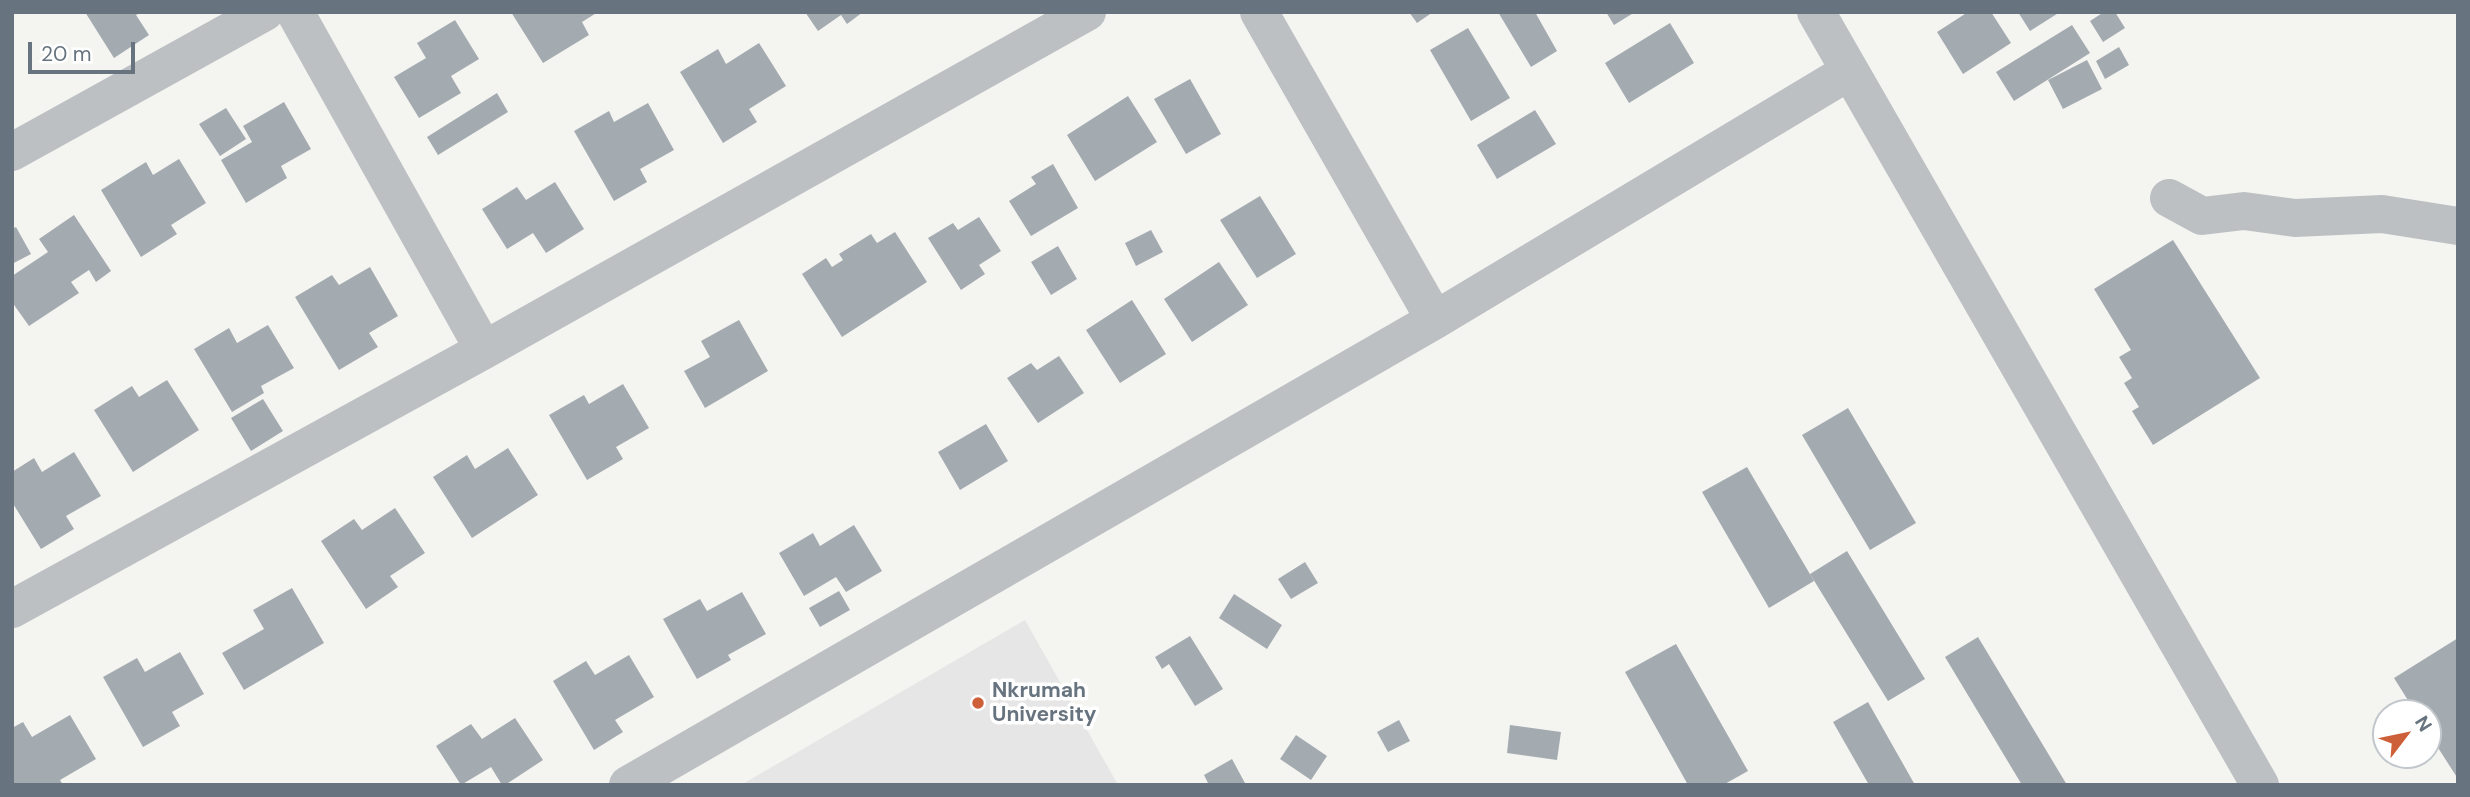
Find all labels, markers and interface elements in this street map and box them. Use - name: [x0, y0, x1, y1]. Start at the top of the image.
- scale bar: [32, 28, 138, 72]
- text: 20 m: [41, 40, 92, 68]
- place label: Nkrumah University: [992, 678, 1096, 728]
- marker: Nkrumah University: [970, 695, 986, 711]
- north arrow: [2372, 699, 2442, 769]
- text: N: [2409, 711, 2438, 736]

